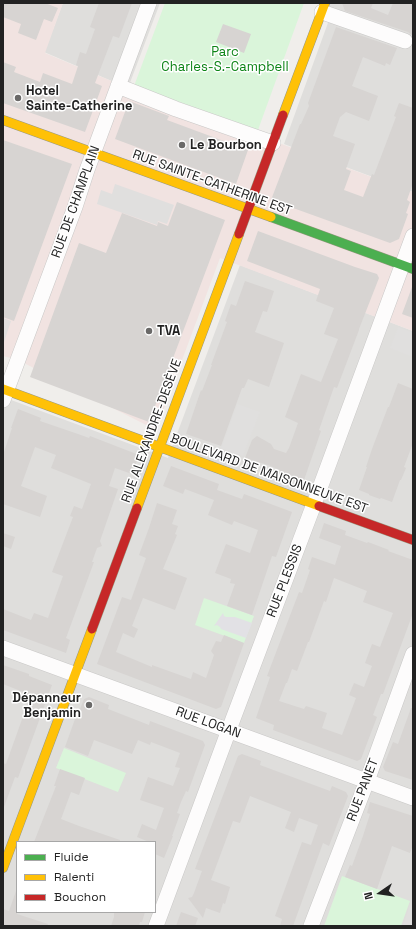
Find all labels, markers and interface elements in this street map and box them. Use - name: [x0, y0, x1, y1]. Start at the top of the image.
- park label: Parc Charles-S.-Campbell: [161, 44, 289, 75]
- place label: Hotel Sainte-Catherine: [26, 83, 132, 114]
- marker: Hotel Sainte-Catherine: [13, 93, 23, 103]
- place label: Le Bourbon: [190, 137, 262, 153]
- marker: Le Bourbon: [177, 140, 187, 150]
- street label: RUE DE CHAMPLAIN: [48, 144, 104, 260]
- street label: RUE SAINTE-CATHERINE EST: [130, 147, 294, 219]
- place label: TVA: [157, 323, 180, 339]
- marker: TVA: [144, 326, 154, 336]
- street label: RUE ALEXANDRE-DESÈVE: [119, 357, 185, 505]
- street label: BOULEVARD DE MAISONNEUVE EST: [168, 431, 370, 517]
- street label: RUE PLESSIS: [264, 542, 306, 620]
- place label: Dépanneur Benjamin: [12, 690, 81, 721]
- marker: Dépanneur Benjamin: [84, 700, 94, 710]
- street label: RUE LOGAN: [173, 704, 243, 742]
- street label: RUE PANET: [344, 756, 382, 824]
- legend: [16, 841, 156, 913]
- text: Fluide: [54, 849, 89, 865]
- text: Ralenti: [54, 869, 94, 885]
- north arrow: [360, 873, 400, 913]
- text: Bouchon: [54, 889, 106, 905]
- text: N: [361, 891, 376, 901]

